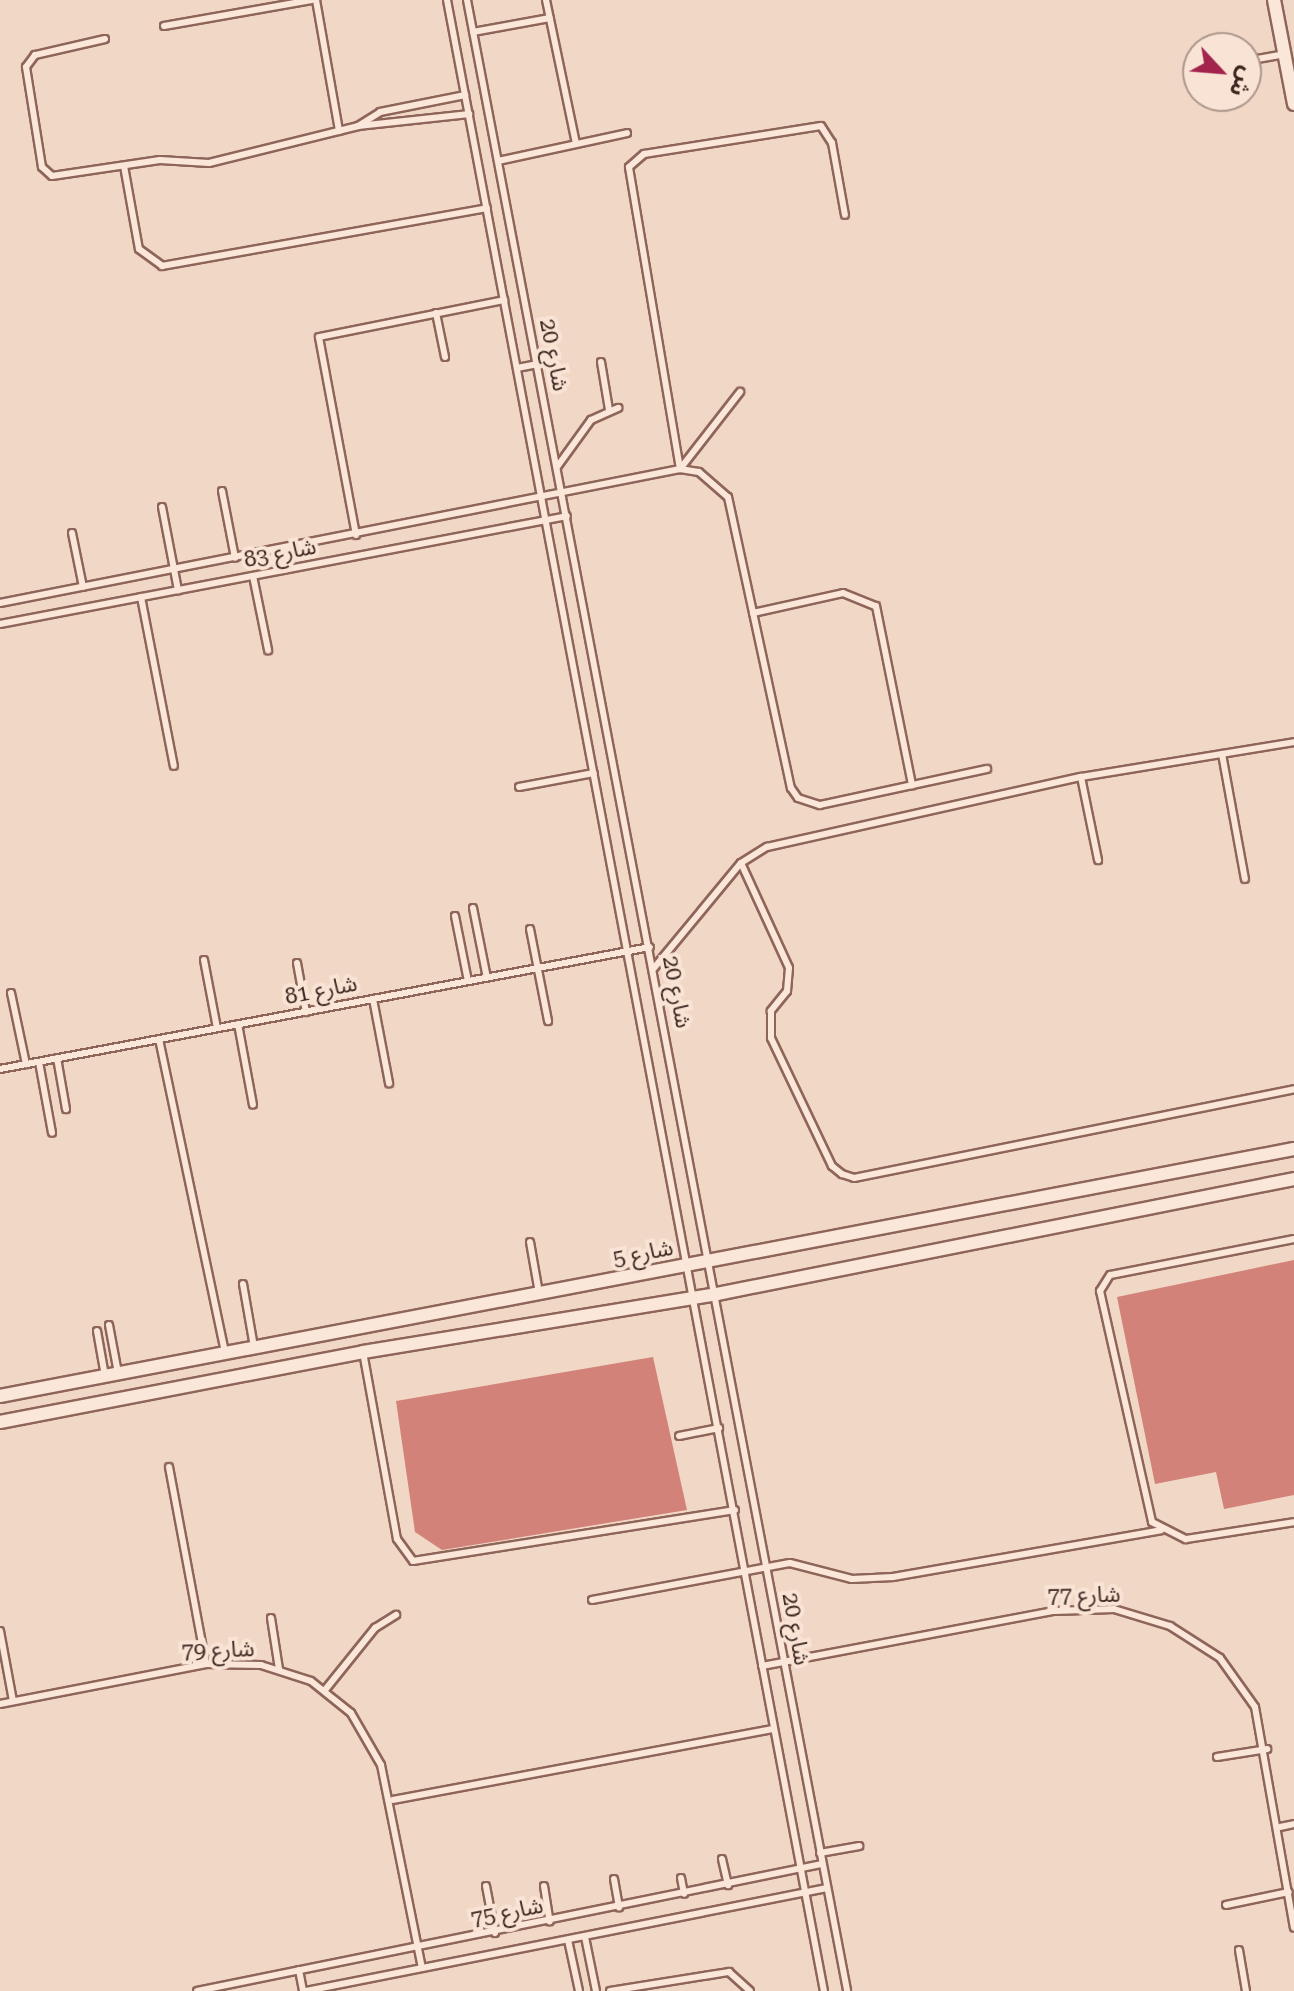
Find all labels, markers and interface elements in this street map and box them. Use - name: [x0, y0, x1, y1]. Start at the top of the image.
- north arrow: [1182, 32, 1262, 112]
- text: ش: [1224, 63, 1260, 101]
- street label: شارع 20: [534, 317, 574, 393]
- street label: شارع 83: [242, 533, 318, 573]
- street label: شارع 20: [657, 954, 697, 1030]
- street label: شارع 81: [283, 970, 359, 1010]
- street label: شارع 5: [611, 1234, 675, 1272]
- street label: شارع 77: [1047, 1581, 1121, 1609]
- street label: شارع 20: [777, 1591, 815, 1667]
- street label: شارع 79: [181, 1636, 255, 1664]
- street label: شارع 75: [469, 1892, 545, 1932]

